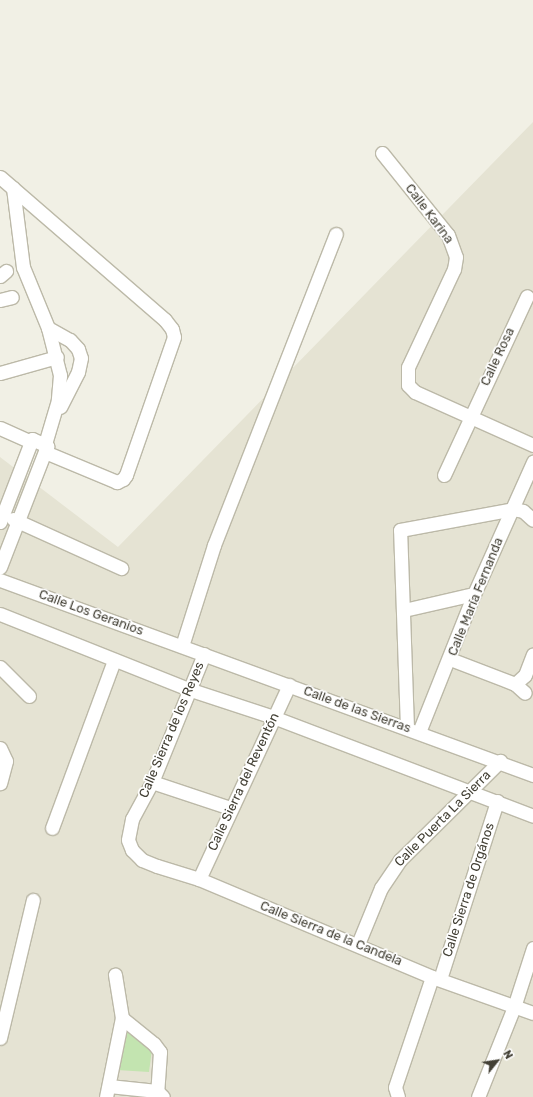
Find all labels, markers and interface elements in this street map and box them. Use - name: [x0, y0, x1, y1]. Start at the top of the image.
- street label: Calle Karina: [402, 181, 456, 247]
- street label: Calle Rosa: [478, 325, 518, 389]
- street label: Calle María Fernanda: [445, 536, 507, 658]
- street label: Calle Los Geranios: [36, 587, 146, 639]
- street label: Calle Sierra de los Reyes: [136, 660, 208, 800]
- street label: Calle de las Sierras: [301, 683, 413, 737]
- street label: Calle Sierra del Reventón: [205, 710, 283, 854]
- street label: Calle Puerta La Sierra: [392, 768, 494, 870]
- street label: Calle Sierra de Orgános: [440, 821, 498, 959]
- street label: Calle Sierra de la Candela: [258, 898, 404, 970]
- north arrow: [477, 1041, 517, 1081]
- text: N: [500, 1048, 515, 1061]

